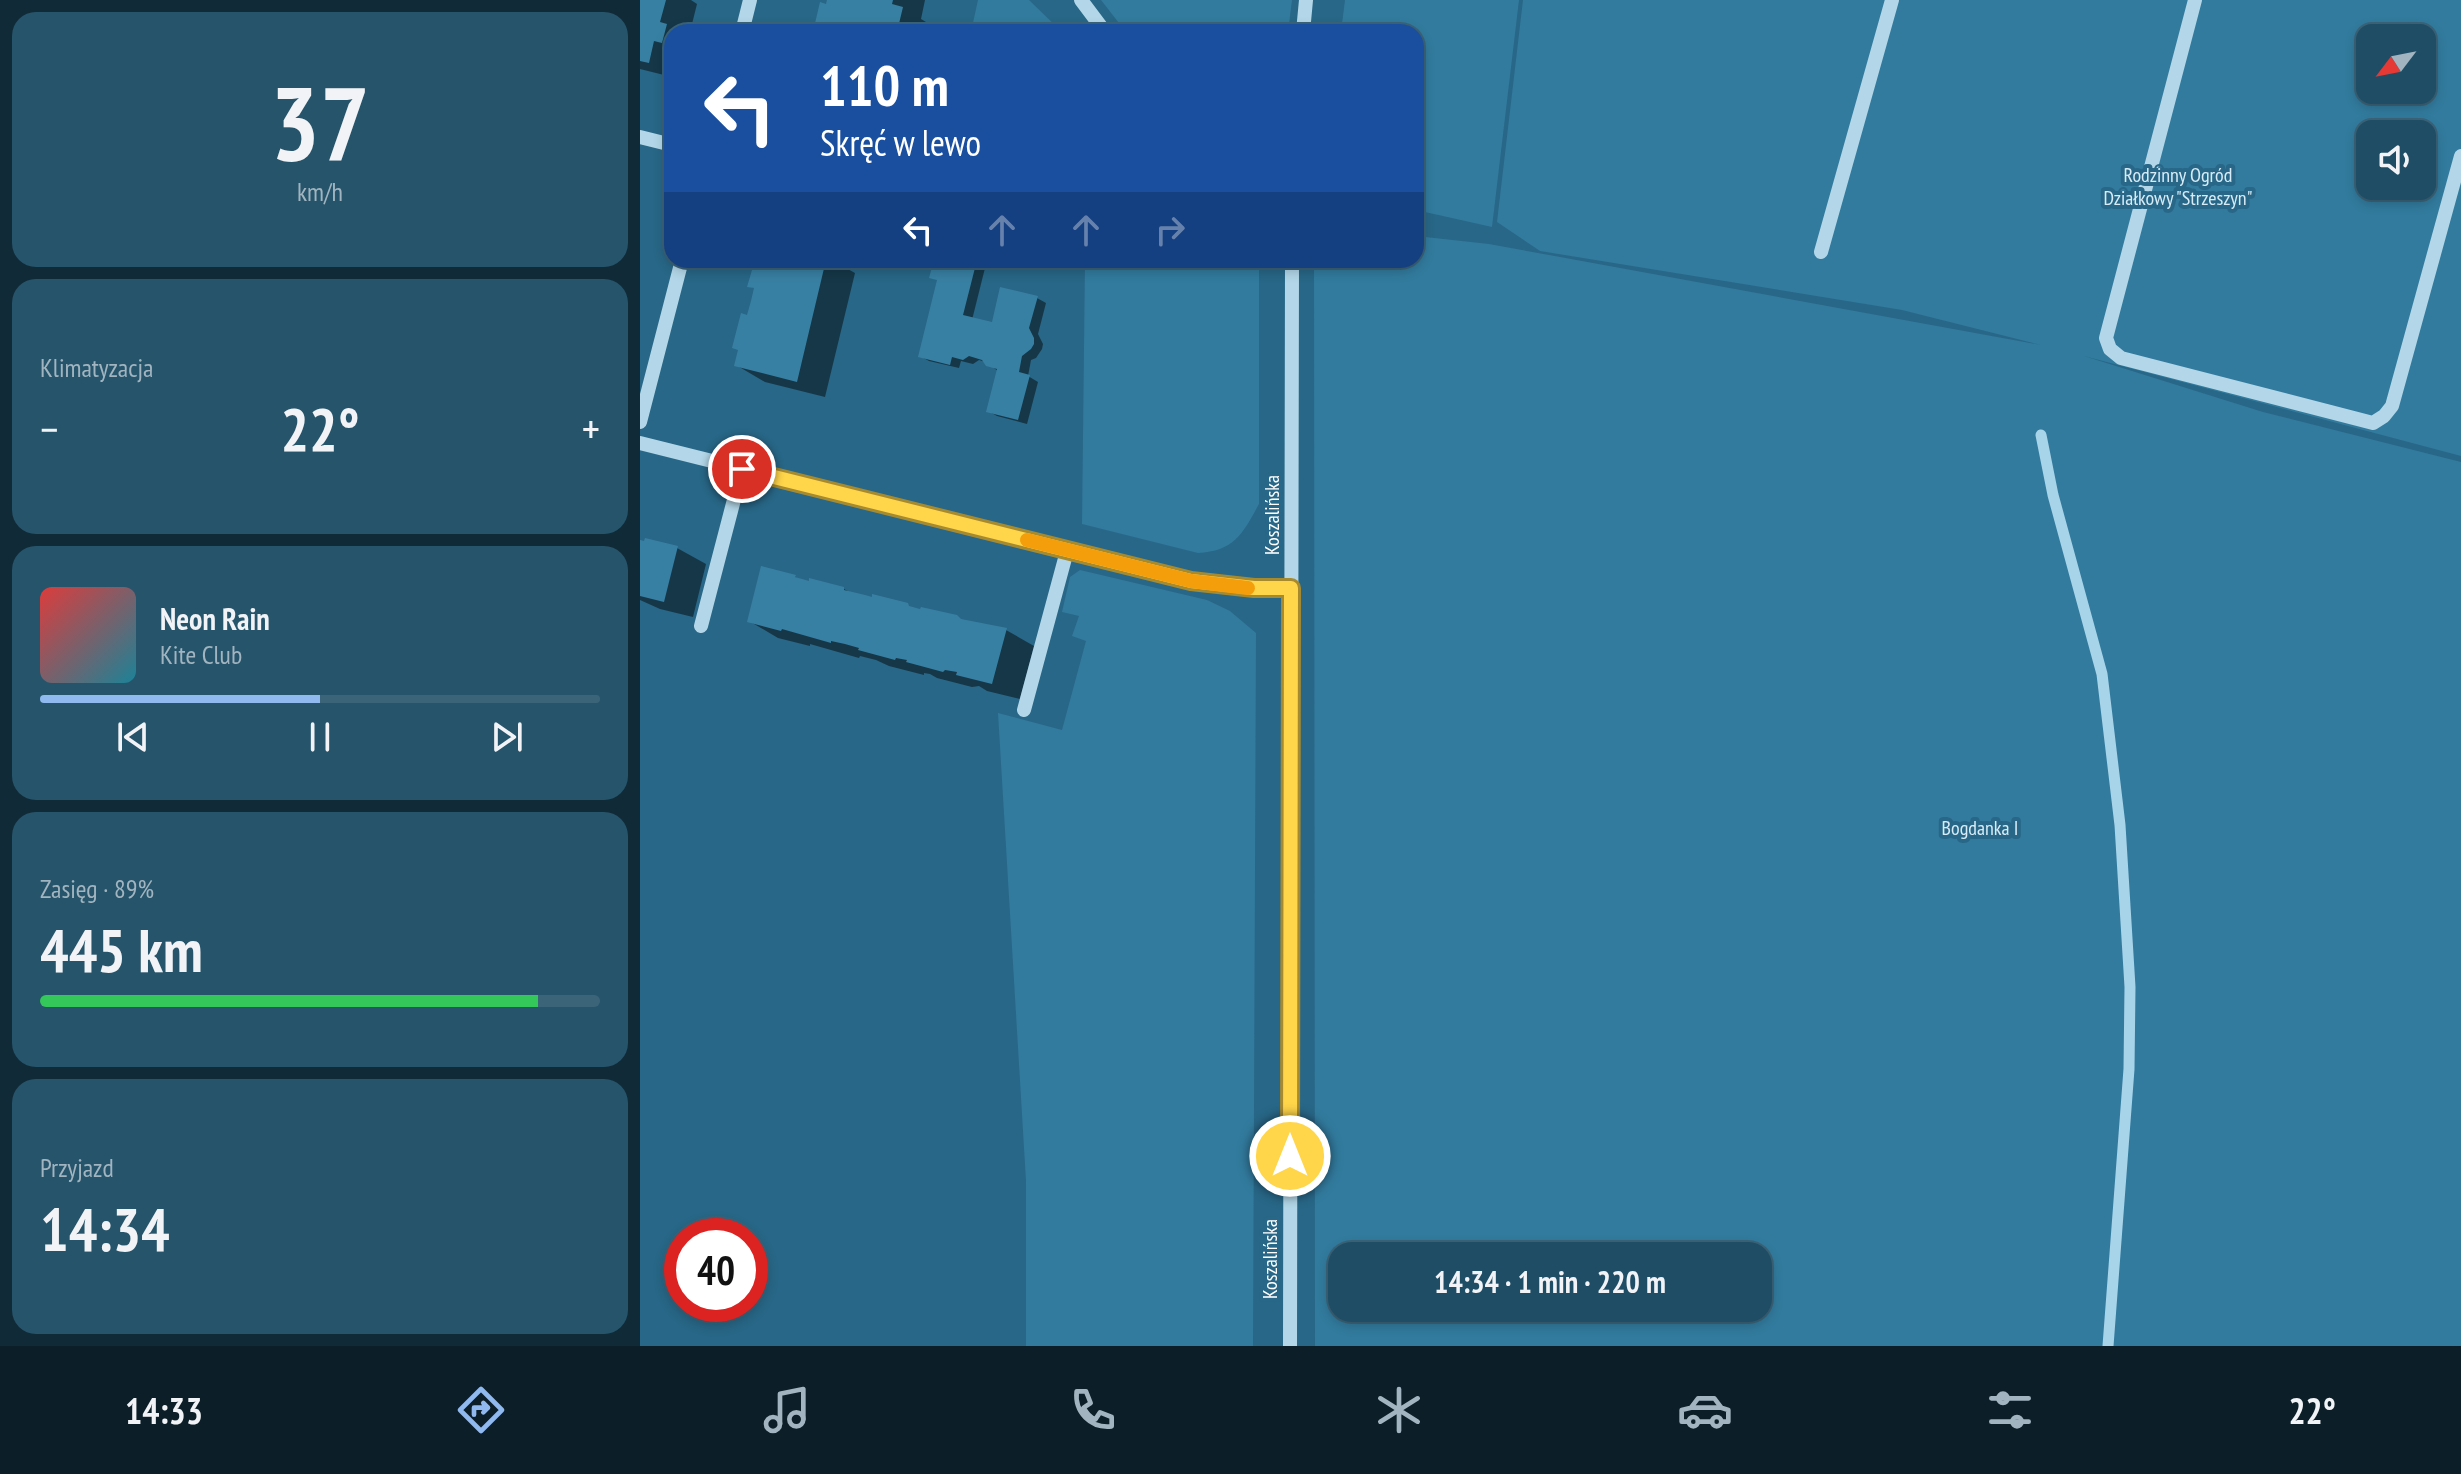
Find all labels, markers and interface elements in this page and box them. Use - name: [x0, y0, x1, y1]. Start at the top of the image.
- north arrow: [2356, 24, 2436, 104]
- map controls: [2356, 24, 2436, 200]
- text: 110 m: [820, 49, 949, 121]
- text: 37: [270, 55, 370, 190]
- icon: left: [688, 56, 792, 160]
- text: Skręć w lewo: [820, 119, 981, 166]
- button: sound: [2356, 120, 2436, 200]
- park label: Rodzinny Ogród Działkowy "Strzeszyn": [2104, 162, 2252, 211]
- text: km/h: [297, 175, 343, 208]
- icon: left: [896, 208, 940, 252]
- icon: ahead: [980, 208, 1024, 252]
- icon: ahead: [1064, 208, 1108, 252]
- icon: right: [1148, 208, 1192, 252]
- text: Klimatyzacja: [40, 351, 153, 384]
- text: 22°: [280, 390, 360, 468]
- text: −: [40, 400, 58, 457]
- text: +: [582, 400, 600, 457]
- pin: [708, 435, 776, 503]
- icon: arrive: [720, 447, 764, 491]
- street label: Koszalińska: [1259, 475, 1285, 555]
- text: Neon Rain: [160, 599, 270, 638]
- text: Kite Club: [160, 638, 242, 671]
- icon: previous: [111, 715, 155, 759]
- icon: pause: [298, 715, 342, 759]
- icon: next: [485, 715, 529, 759]
- park label: Bogdanka I: [1942, 815, 2018, 841]
- text: Zasięg · 89%: [40, 872, 154, 905]
- text: 445 km: [40, 911, 203, 989]
- position arrow: [1248, 1114, 1332, 1198]
- text: Przyjazd: [40, 1151, 114, 1184]
- text: 14:34: [40, 1190, 170, 1268]
- speed limit sign: 40: [664, 1218, 768, 1322]
- street label: Koszalińska: [1257, 1219, 1283, 1299]
- text: 14:34 · 1 min · 220 m: [1434, 1262, 1666, 1301]
- icon: directions: [453, 1382, 509, 1438]
- icon: music: [759, 1382, 815, 1438]
- icon: phone: [1065, 1382, 1121, 1438]
- icon: climate: [1371, 1382, 1427, 1438]
- icon: car: [1677, 1382, 1733, 1438]
- icon: filters: [1982, 1382, 2038, 1438]
- text: 14:33: [125, 1387, 203, 1434]
- text: 22°: [2288, 1387, 2336, 1434]

